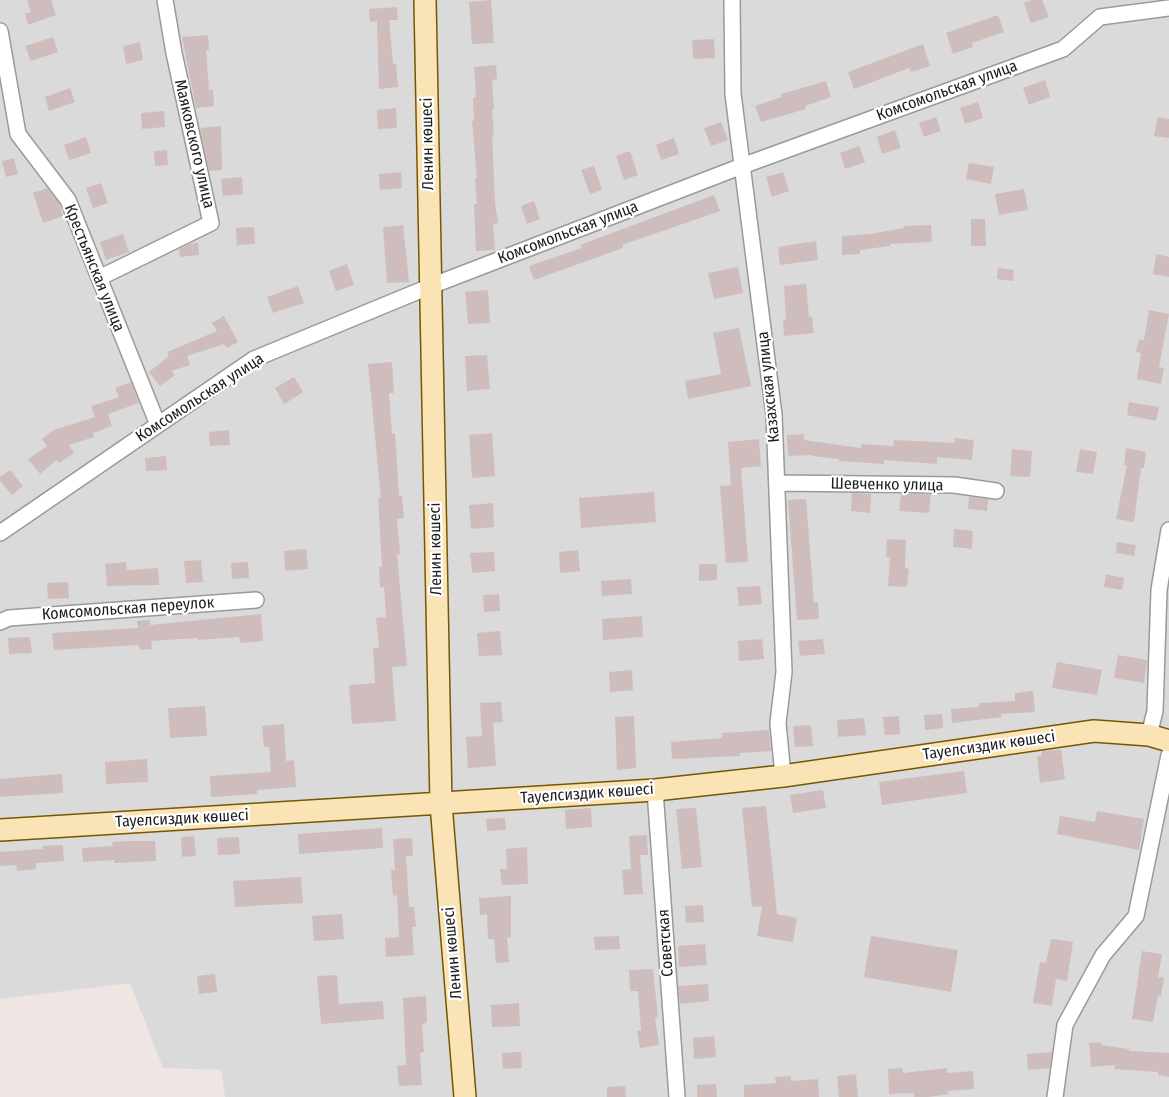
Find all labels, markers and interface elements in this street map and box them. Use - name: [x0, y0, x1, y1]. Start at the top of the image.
- street label: Комсомольская улица: [874, 57, 1020, 125]
- street label: Маяковского улица: [170, 78, 218, 210]
- street label: Ленин көшесі: [418, 97, 438, 191]
- street label: Комсомольская улица: [495, 197, 641, 269]
- street label: Крестьянская улица: [60, 201, 128, 335]
- street label: Казахская улица: [754, 330, 784, 444]
- street label: Комсомольская улица: [132, 349, 268, 447]
- street label: Шевченко улица: [830, 474, 944, 496]
- street label: Ленин көшесі: [426, 502, 446, 596]
- street label: Комсомольская переулок: [41, 593, 215, 625]
- street label: Тауелсиздик көшесі: [922, 727, 1056, 765]
- street label: Тауелсиздик көшесі: [520, 780, 654, 808]
- street label: Тауелсиздик көшесі: [115, 806, 249, 832]
- street label: Ленин көшесі: [439, 906, 467, 1000]
- street label: Советская: [654, 909, 678, 977]

